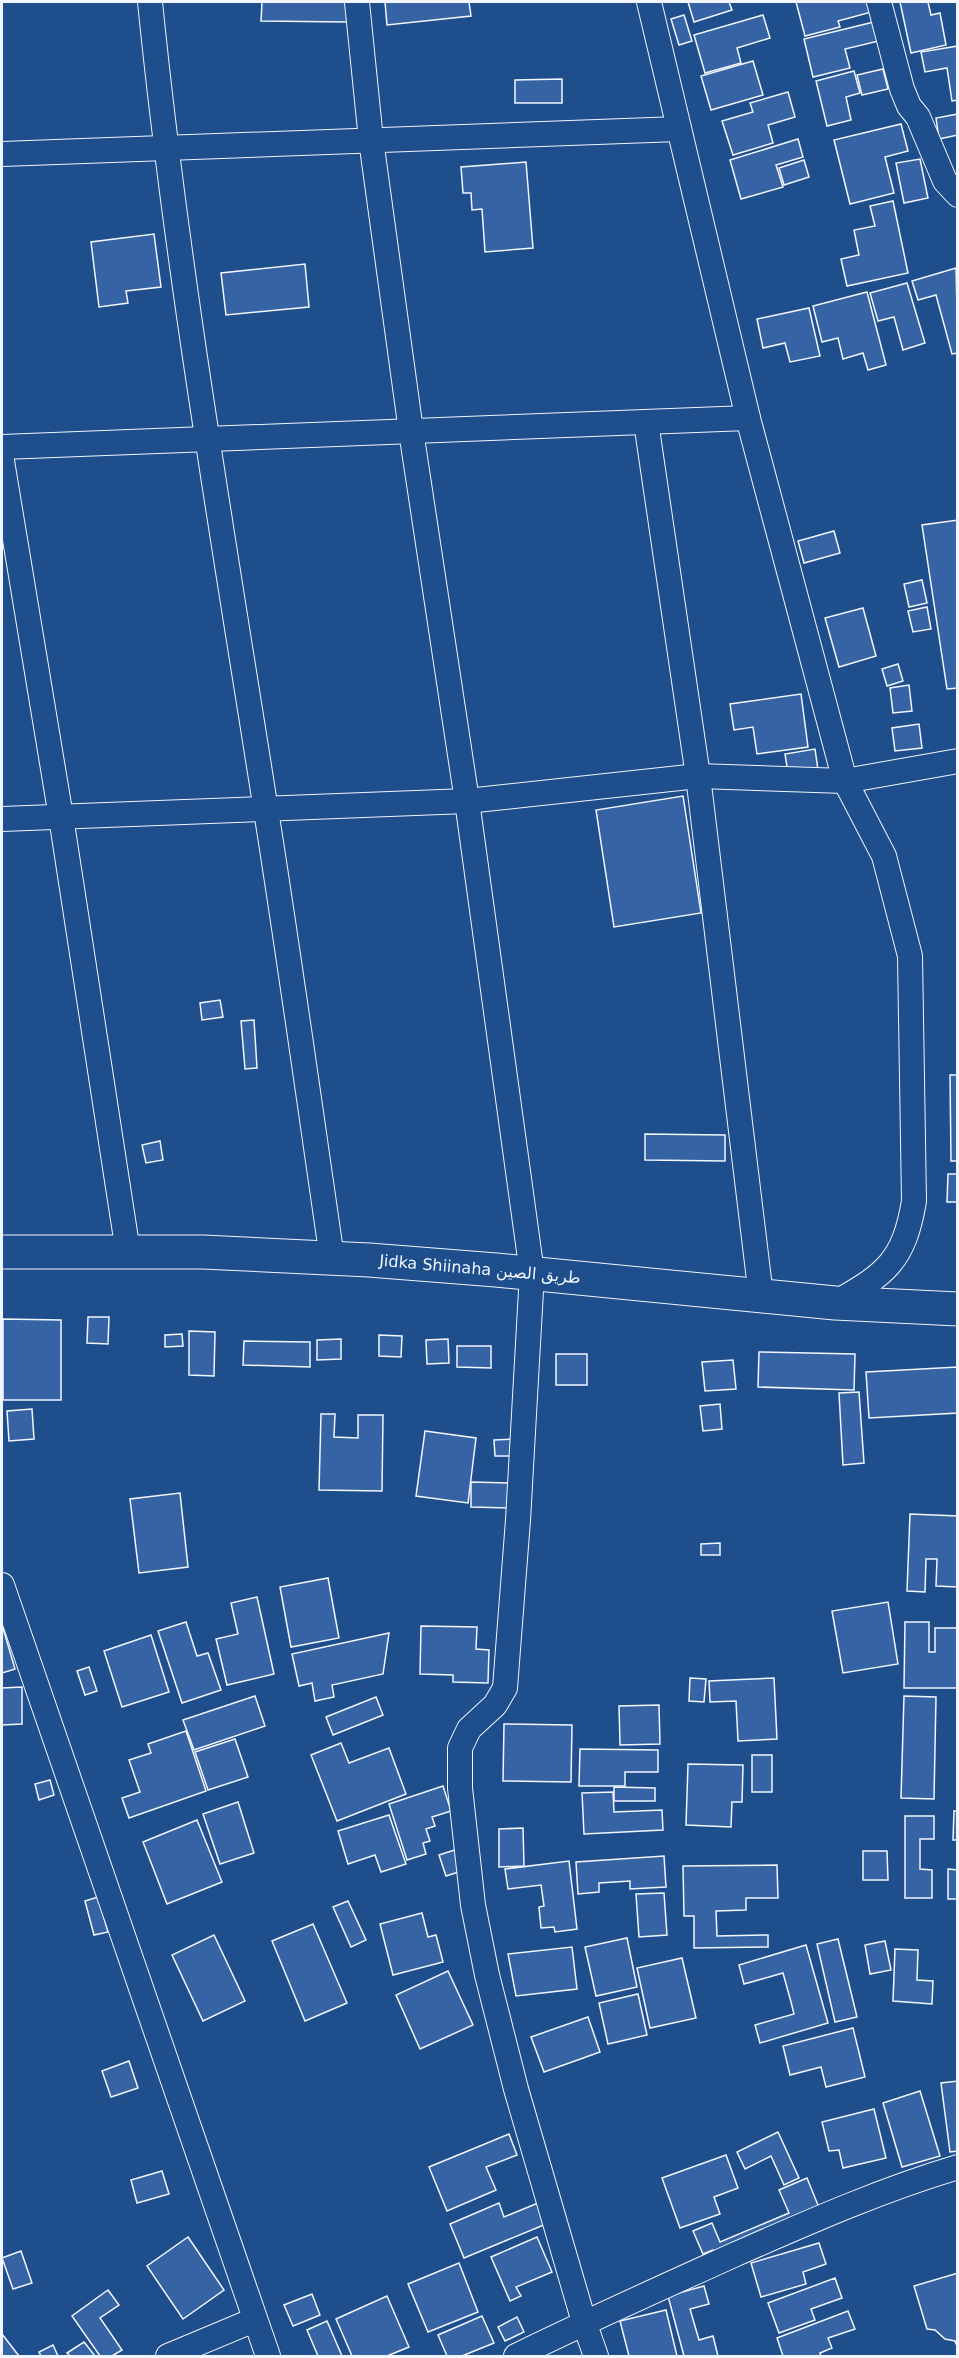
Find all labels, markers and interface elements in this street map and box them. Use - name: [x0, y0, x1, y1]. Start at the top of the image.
- street label: Jidka Shiinaha طريق الصين: [377, 1251, 581, 1288]

